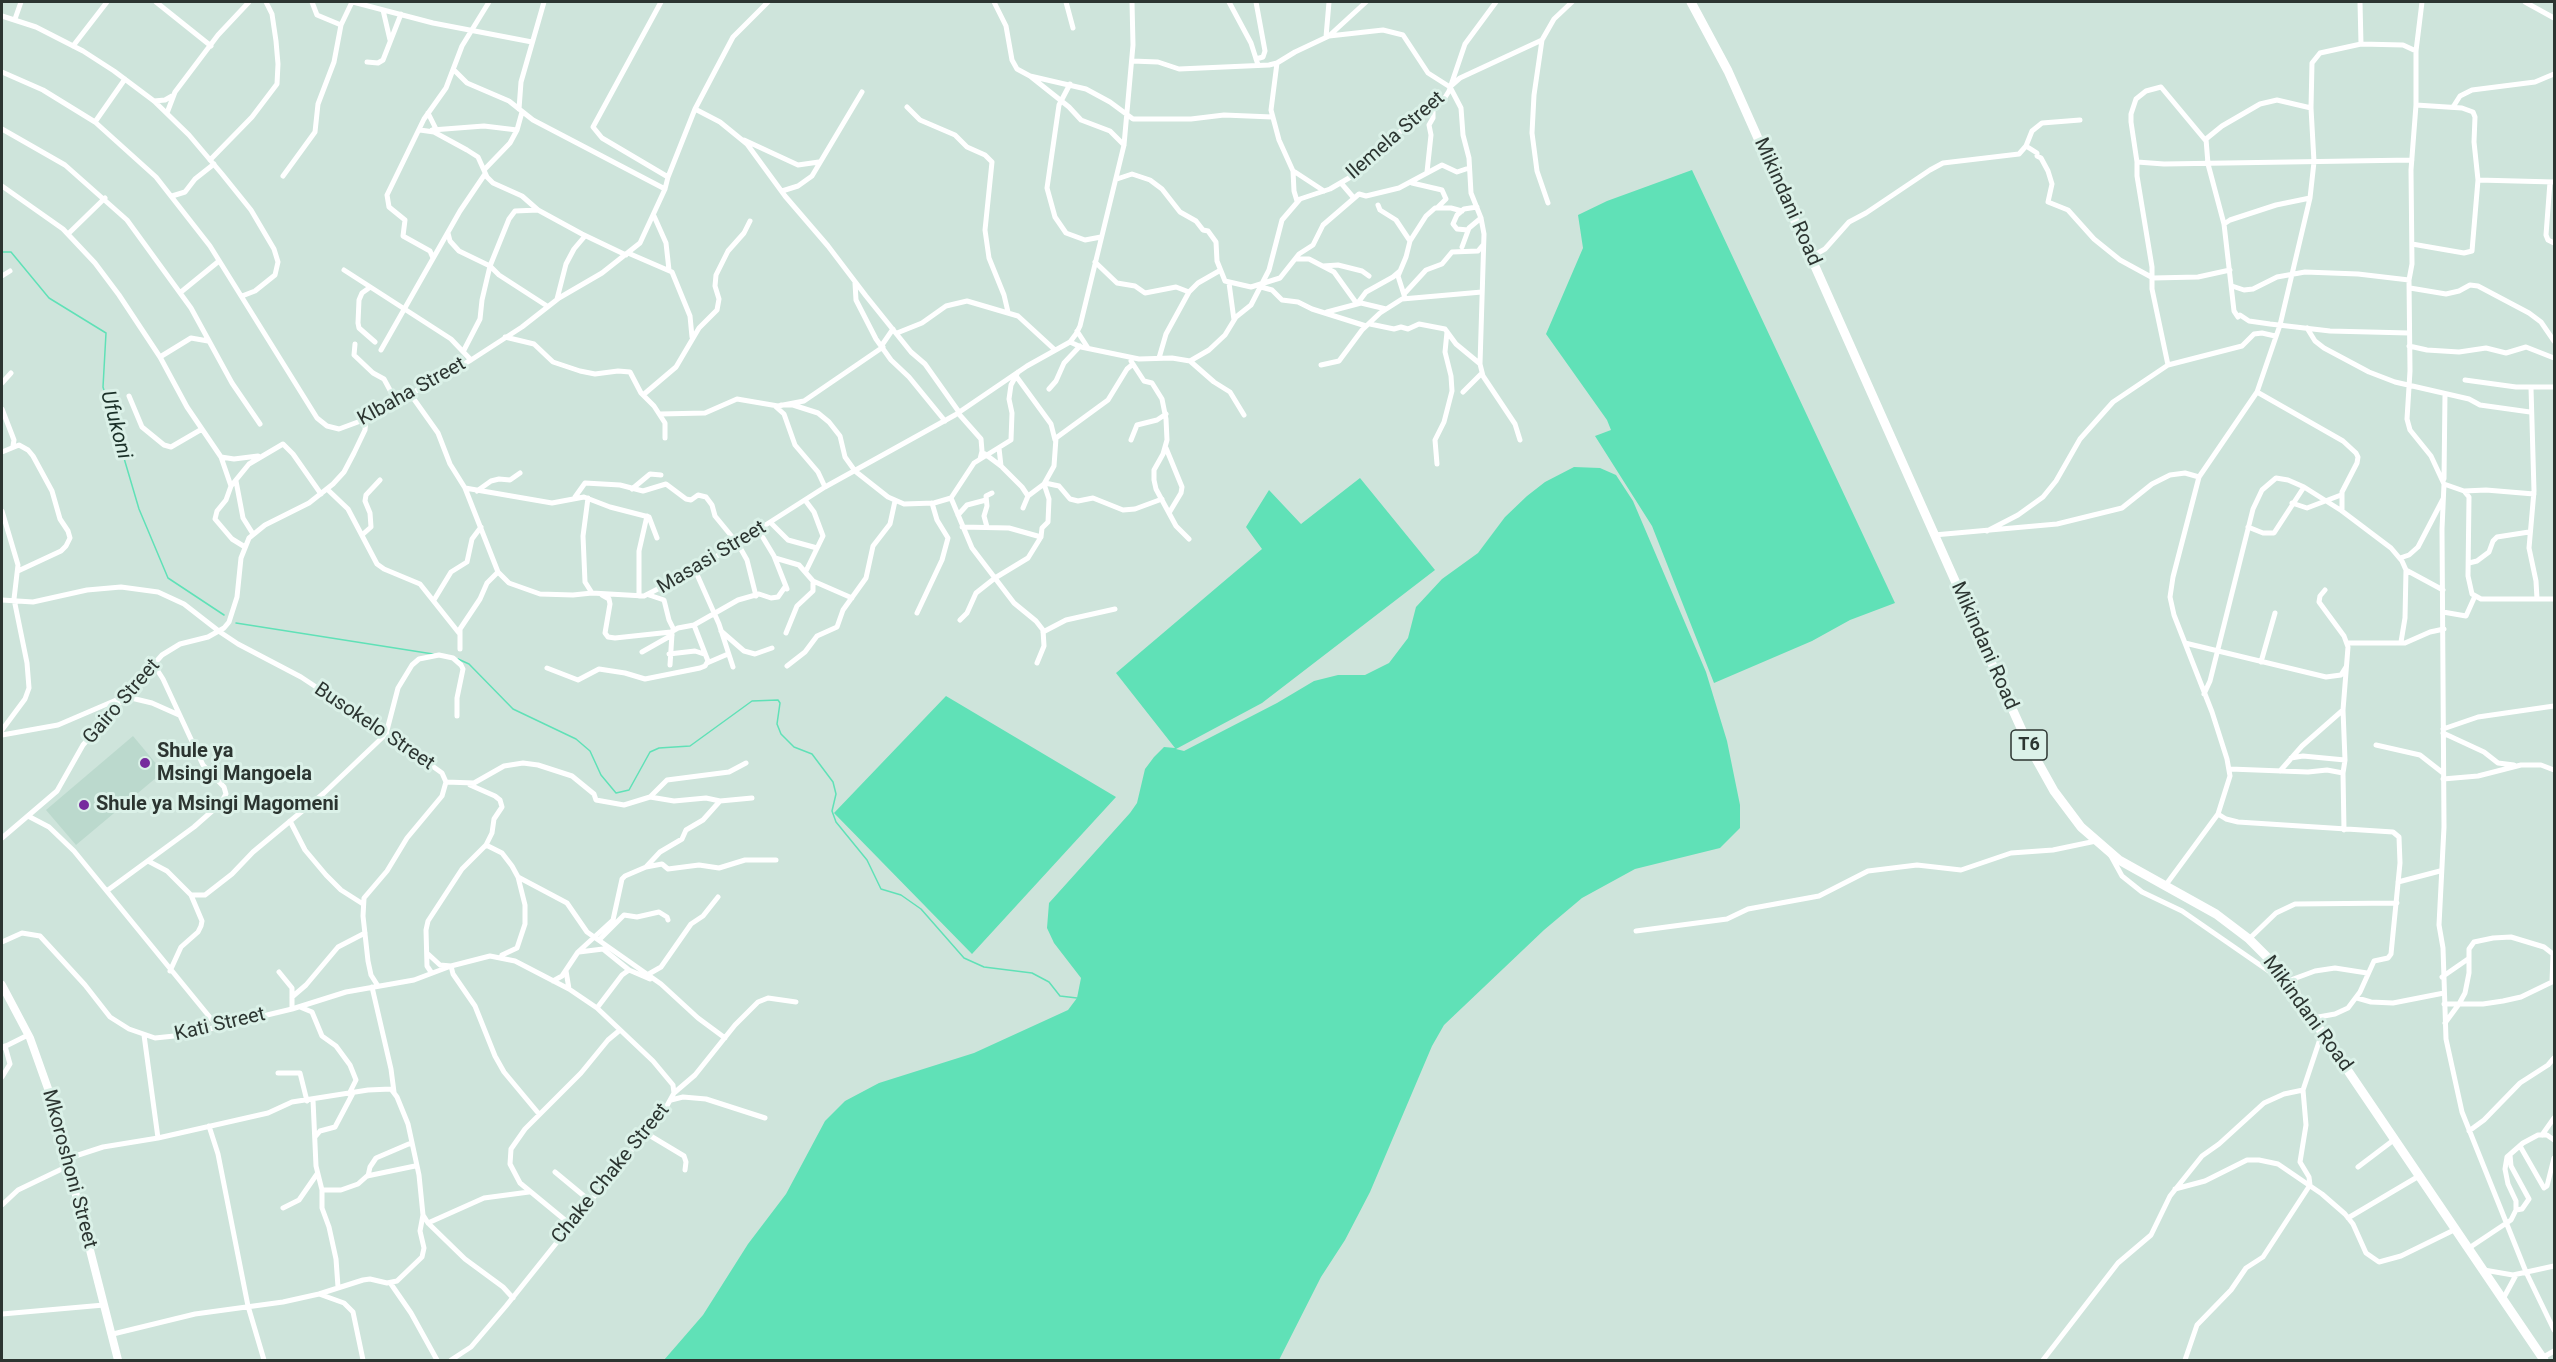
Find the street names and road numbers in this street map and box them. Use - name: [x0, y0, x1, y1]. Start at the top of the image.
- street label: Ilemela Street: [1342, 87, 1450, 185]
- street label: Mikindani Road: [1748, 134, 1826, 270]
- street label: KIbaha Street: [354, 352, 470, 432]
- street label: Masasi Street: [653, 516, 771, 600]
- street label: Mikindani Road: [1945, 578, 2023, 714]
- street label: Gairo Street: [78, 654, 166, 750]
- street label: Busokelo Street: [309, 678, 439, 776]
- road number: T6: [2011, 730, 2047, 760]
- street label: Mikindani Road: [2257, 951, 2357, 1077]
- street label: Kati Street: [172, 1003, 268, 1047]
- street label: Mkoroshoni Street: [36, 1087, 102, 1251]
- street label: Chake Chake Street: [547, 1099, 675, 1249]

